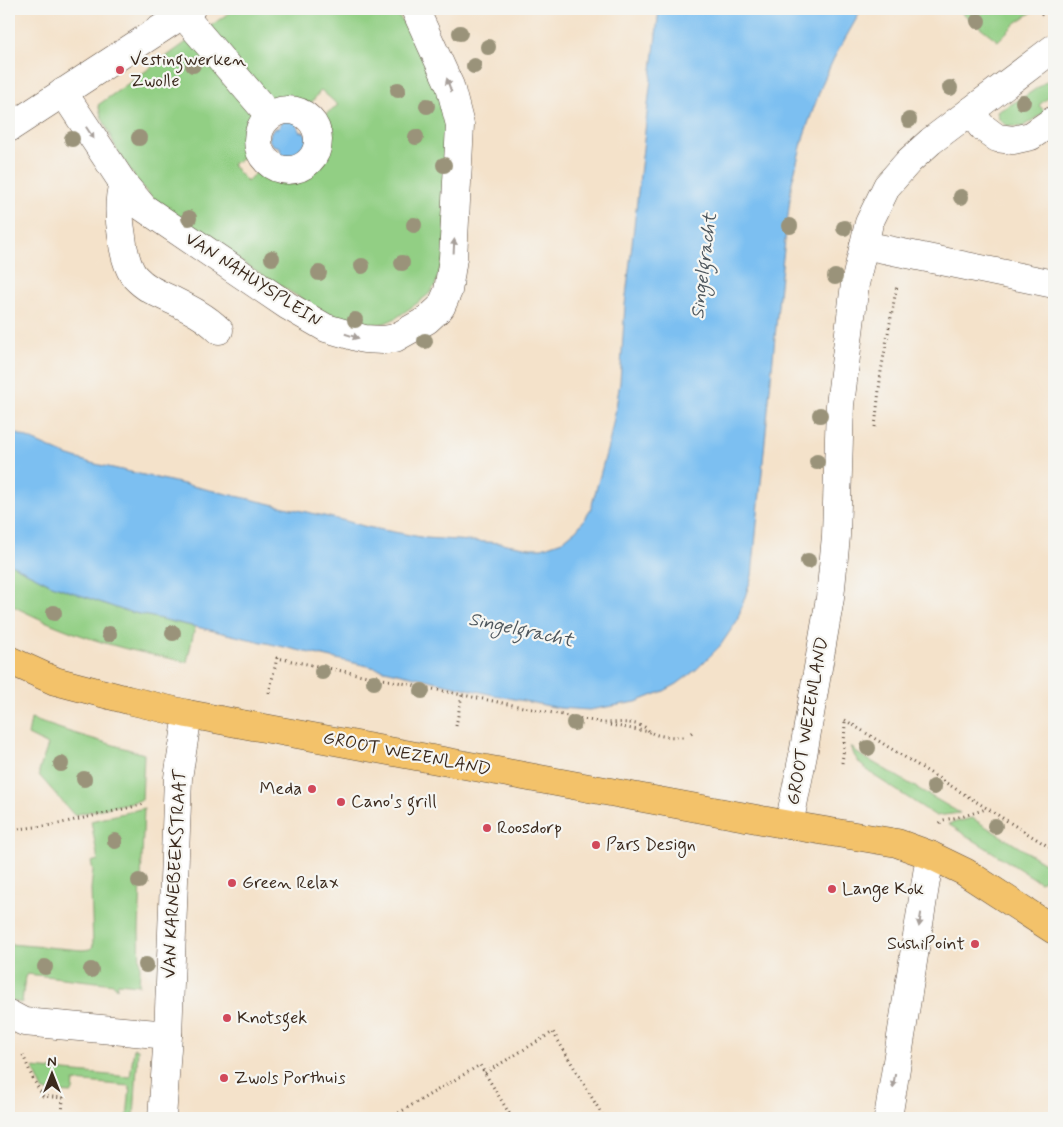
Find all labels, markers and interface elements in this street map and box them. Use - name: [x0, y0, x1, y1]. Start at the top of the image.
- place label: Vestingwerken Zwolle: [130, 48, 246, 93]
- marker: Vestingwerken Zwolle: [114, 64, 126, 76]
- one-way arrow: [445, 78, 452, 93]
- one-way arrow: [85, 126, 95, 140]
- water label: Singelgracht: [685, 211, 725, 321]
- street label: VAN NAHUYSPLEIN: [180, 227, 326, 333]
- one-way arrow: [450, 238, 458, 254]
- one-way arrow: [344, 332, 359, 340]
- water label: Singelgracht: [466, 607, 576, 655]
- street label: GROOT WEZENLAND: [781, 635, 835, 807]
- street label: GROOT WEZENLAND: [321, 726, 493, 782]
- street label: VAN KARNEBEEKSTRAAT: [158, 768, 192, 979]
- place label: Meda: [260, 777, 302, 801]
- marker: Meda: [306, 783, 318, 795]
- place label: Cano's grill: [351, 790, 437, 816]
- marker: Cano's grill: [335, 796, 347, 808]
- place label: Roosdorp: [497, 816, 562, 840]
- marker: Roosdorp: [481, 822, 493, 834]
- place label: Pars Design: [606, 833, 696, 858]
- marker: Pars Design: [590, 839, 602, 851]
- place label: Green Relax: [242, 871, 339, 895]
- marker: Green Relax: [226, 877, 238, 889]
- place label: Lange Kok: [842, 877, 924, 902]
- marker: Lange Kok: [826, 883, 838, 895]
- one-way arrow: [915, 913, 923, 929]
- place label: SushiPoint: [887, 932, 965, 956]
- marker: SushiPoint: [969, 938, 981, 950]
- place label: Knotsgek: [237, 1006, 307, 1032]
- marker: Knotsgek: [221, 1012, 233, 1024]
- north arrow: [28, 1050, 78, 1100]
- text: N: [47, 1053, 57, 1071]
- place label: Zwols Porthuis: [234, 1066, 346, 1090]
- marker: Zwols Porthuis: [218, 1072, 230, 1084]
- one-way arrow: [890, 1073, 898, 1089]

